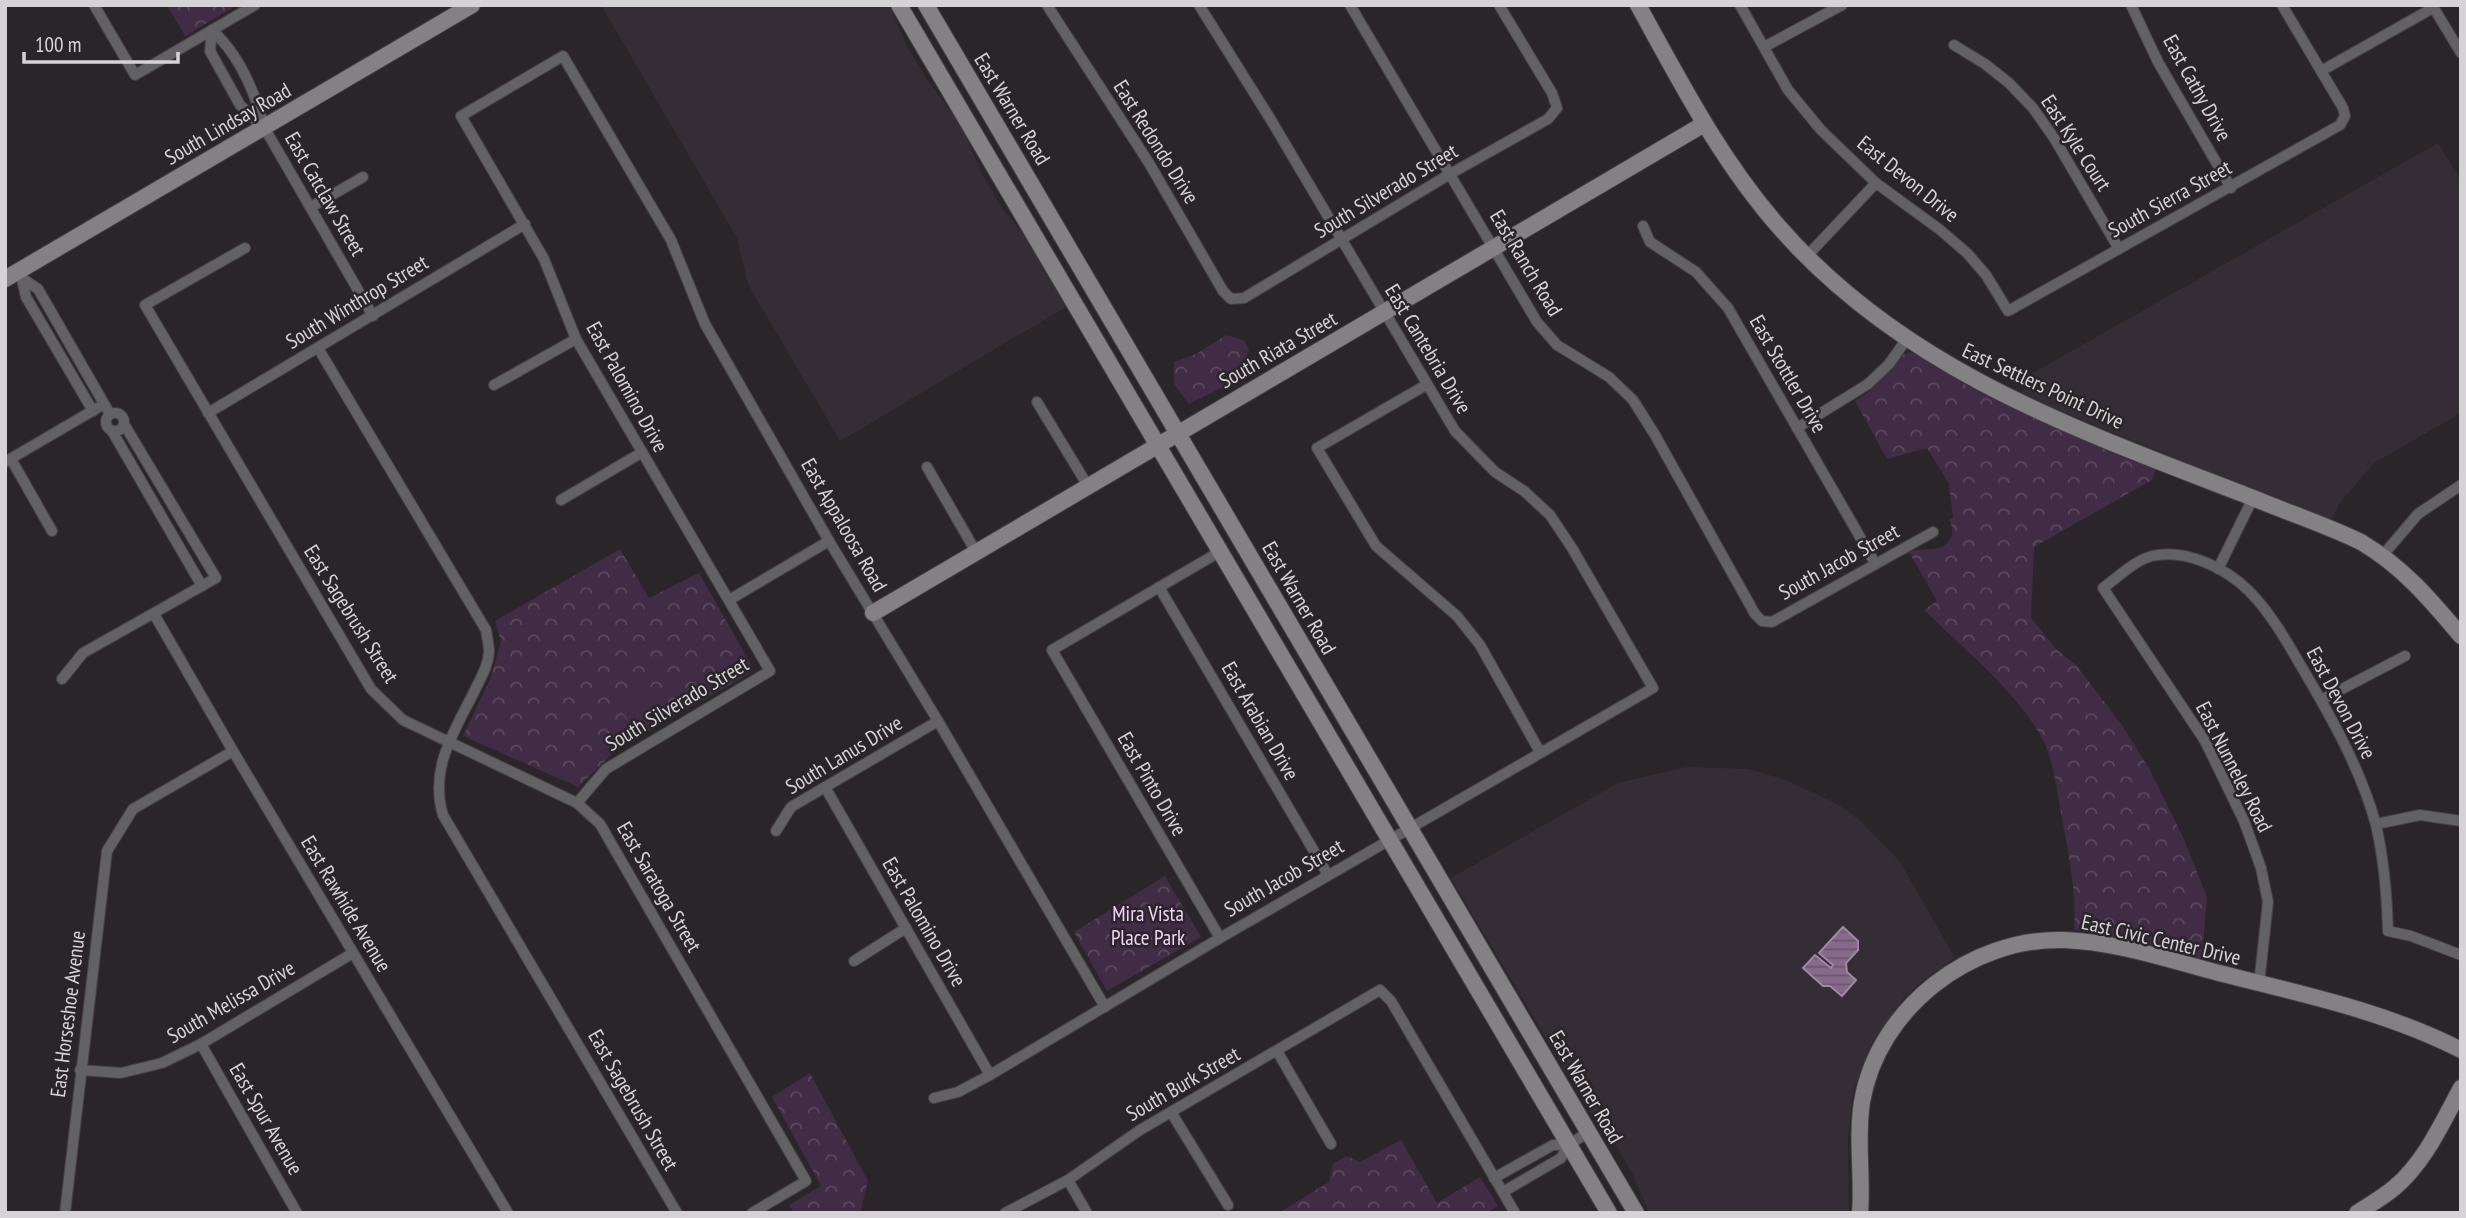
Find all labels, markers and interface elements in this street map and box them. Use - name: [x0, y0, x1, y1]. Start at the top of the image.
- scale bar: [24, 21, 178, 65]
- street label: East Cathy Drive: [2157, 30, 2238, 146]
- text: 100 m: [35, 31, 81, 58]
- street label: East Warner Road: [968, 48, 1056, 170]
- street label: East Redondo Drive: [1108, 75, 1205, 209]
- street label: South Lindsay Road: [160, 77, 296, 171]
- street label: East Kyle Court: [2035, 90, 2118, 196]
- street label: East Catclaw Street: [279, 127, 372, 261]
- street label: East Devon Drive: [1852, 129, 1965, 228]
- street label: South Silverado Street: [1309, 137, 1462, 244]
- street label: South Sierra Street: [2103, 154, 2236, 244]
- street label: East Ranch Road: [1484, 205, 1569, 321]
- street label: South Winthrop Street: [281, 248, 433, 355]
- street label: East Cantebria Drive: [1379, 279, 1478, 418]
- street label: South Riata Street: [1214, 305, 1342, 394]
- street label: East Stottler Drive: [1744, 310, 1833, 438]
- street label: East Palomino Drive: [580, 317, 674, 457]
- street label: East Settlers Point Drive: [1958, 336, 2128, 435]
- street label: East Appaloosa Road: [795, 453, 894, 596]
- street label: South Jacob Street: [1774, 517, 1904, 606]
- street label: East Warner Road: [1256, 536, 1343, 659]
- street label: East Sagebrush Street: [298, 540, 405, 688]
- street label: East Devon Drive: [2301, 642, 2382, 763]
- street label: South Silverado Street: [600, 650, 753, 757]
- street label: East Arabian Drive: [1216, 657, 1305, 785]
- street label: East Nunneley Road: [2190, 697, 2279, 837]
- street label: South Lanus Drive: [780, 709, 907, 800]
- street label: East Pinto Drive: [1112, 727, 1193, 840]
- street label: East Saratoga Street: [611, 817, 708, 957]
- street label: East Rawhide Avenue: [295, 831, 398, 977]
- street label: South Jacob Street: [1219, 832, 1348, 923]
- street label: East Palomino Drive: [876, 852, 972, 991]
- park label: Mira Vista Place Park: [1111, 900, 1185, 951]
- street label: East Civic Center Drive: [2079, 908, 2243, 971]
- street label: East Horseshoe Avenue: [44, 929, 91, 1099]
- street label: South Melissa Drive: [162, 954, 300, 1049]
- street label: East Sagebrush Street: [582, 1025, 685, 1175]
- street label: East Warner Road: [1543, 1025, 1630, 1148]
- street label: South Burk Street: [1121, 1040, 1245, 1127]
- street label: East Spur Avenue: [224, 1058, 309, 1180]

